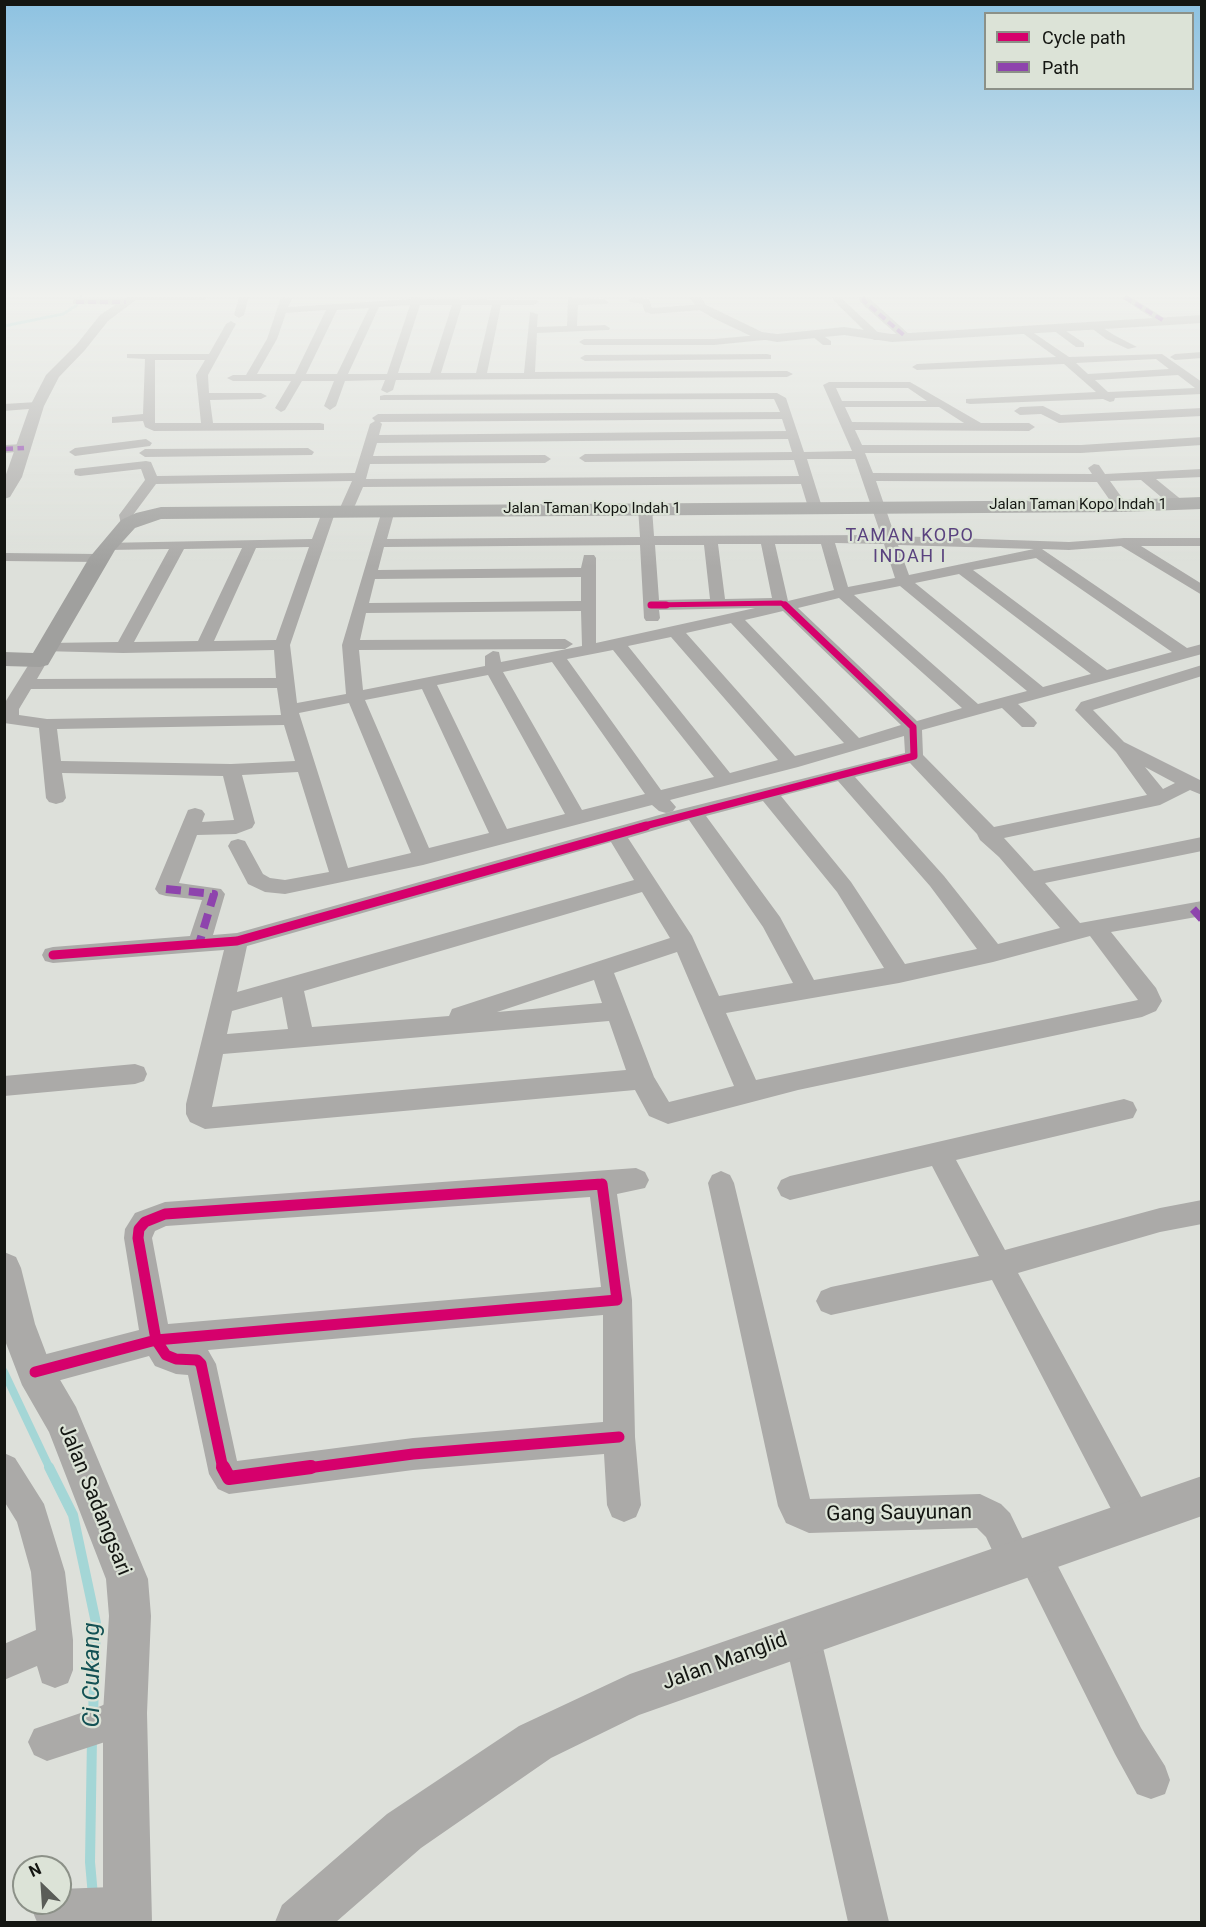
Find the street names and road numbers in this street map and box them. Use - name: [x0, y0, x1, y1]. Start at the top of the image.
- street label: Jalan Taman Kopo Indah 1: [989, 496, 1167, 514]
- street label: Jalan Taman Kopo Indah 1: [503, 500, 681, 518]
- street label: Jalan Sadangsari: [52, 1420, 136, 1580]
- street label: Gang Sauyunan: [826, 1500, 972, 1528]
- street label: Jalan Manglid: [659, 1628, 791, 1696]

